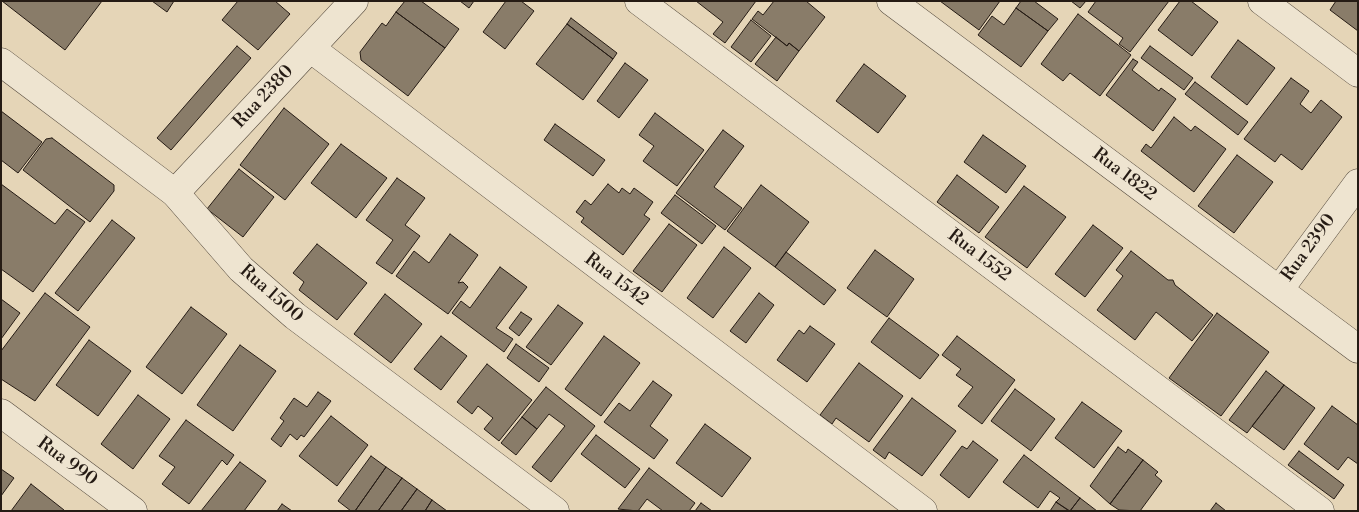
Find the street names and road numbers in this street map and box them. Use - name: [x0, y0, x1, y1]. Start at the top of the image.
- street label: Rua 2380: [229, 61, 299, 133]
- street label: Rua 1822: [1088, 144, 1160, 206]
- street label: Rua 2390: [1277, 210, 1341, 286]
- street label: Rua 1552: [943, 225, 1015, 287]
- street label: Rua 1542: [580, 249, 652, 311]
- street label: Rua 1500: [235, 261, 307, 327]
- street label: Rua 990: [33, 433, 101, 491]

